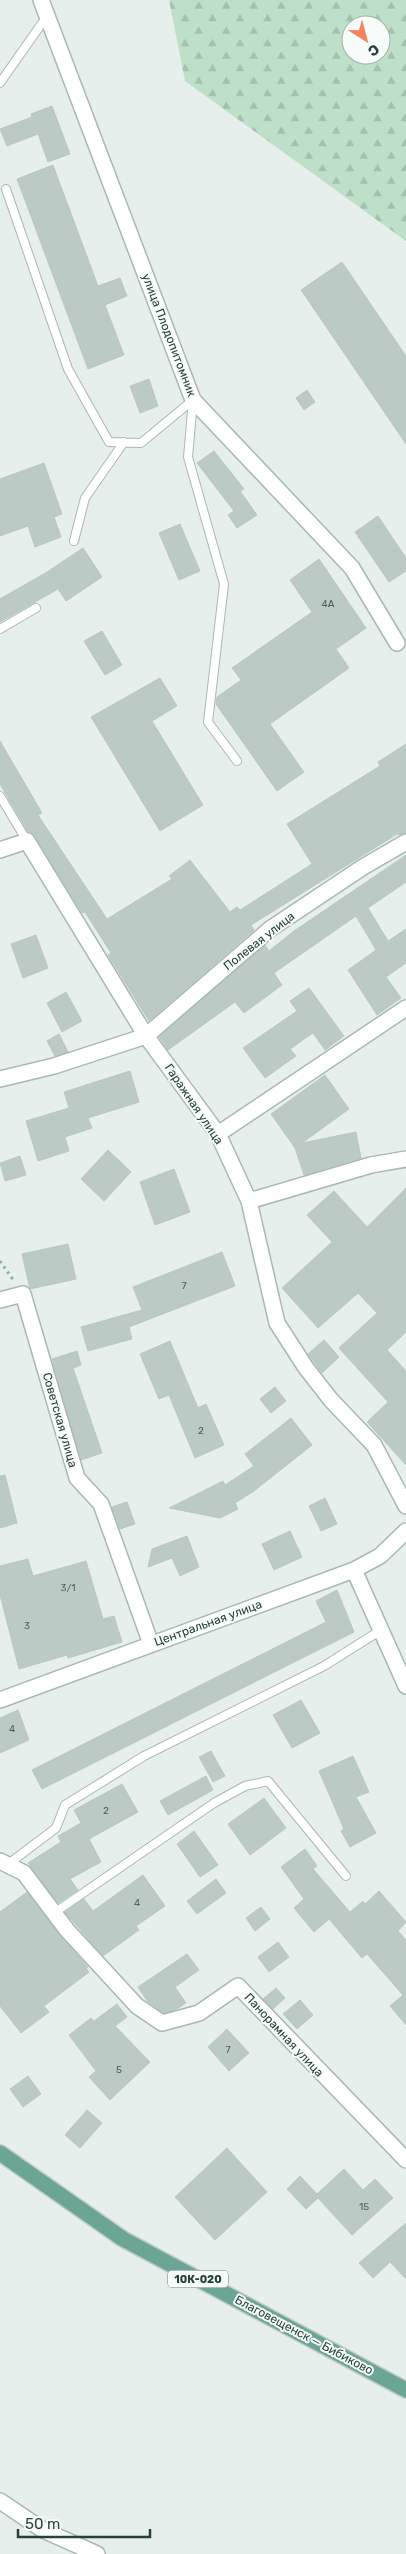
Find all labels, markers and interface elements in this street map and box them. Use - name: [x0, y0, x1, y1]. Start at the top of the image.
- north arrow: [341, 15, 391, 65]
- text: С: [364, 40, 382, 60]
- street label: улица Плодопитомник: [139, 272, 199, 399]
- house number: 4А: [322, 598, 335, 610]
- street label: Полевая улица: [221, 909, 297, 973]
- street label: Гаражная улица: [162, 1061, 226, 1147]
- house number: 7: [181, 1280, 187, 1292]
- street label: Советская улица: [40, 1371, 80, 1469]
- house number: 2: [198, 1425, 204, 1437]
- house number: 3/1: [60, 1582, 76, 1594]
- street label: Центральная улица: [152, 1597, 264, 1649]
- house number: 3: [24, 1620, 30, 1632]
- house number: 4: [9, 1723, 15, 1735]
- house number: 2: [103, 1805, 109, 1817]
- house number: 4: [134, 1897, 140, 1909]
- street label: Панорамная улица: [242, 1990, 326, 2080]
- house number: 7: [225, 2044, 231, 2056]
- house number: 5: [116, 2064, 122, 2076]
- house number: 15: [359, 2201, 369, 2213]
- road number: 10К-020: [168, 2270, 228, 2288]
- street label: Благовещенск — Бибиково: [233, 2293, 376, 2377]
- scale bar: [18, 2506, 150, 2538]
- text: 50 m: [25, 2515, 60, 2533]

